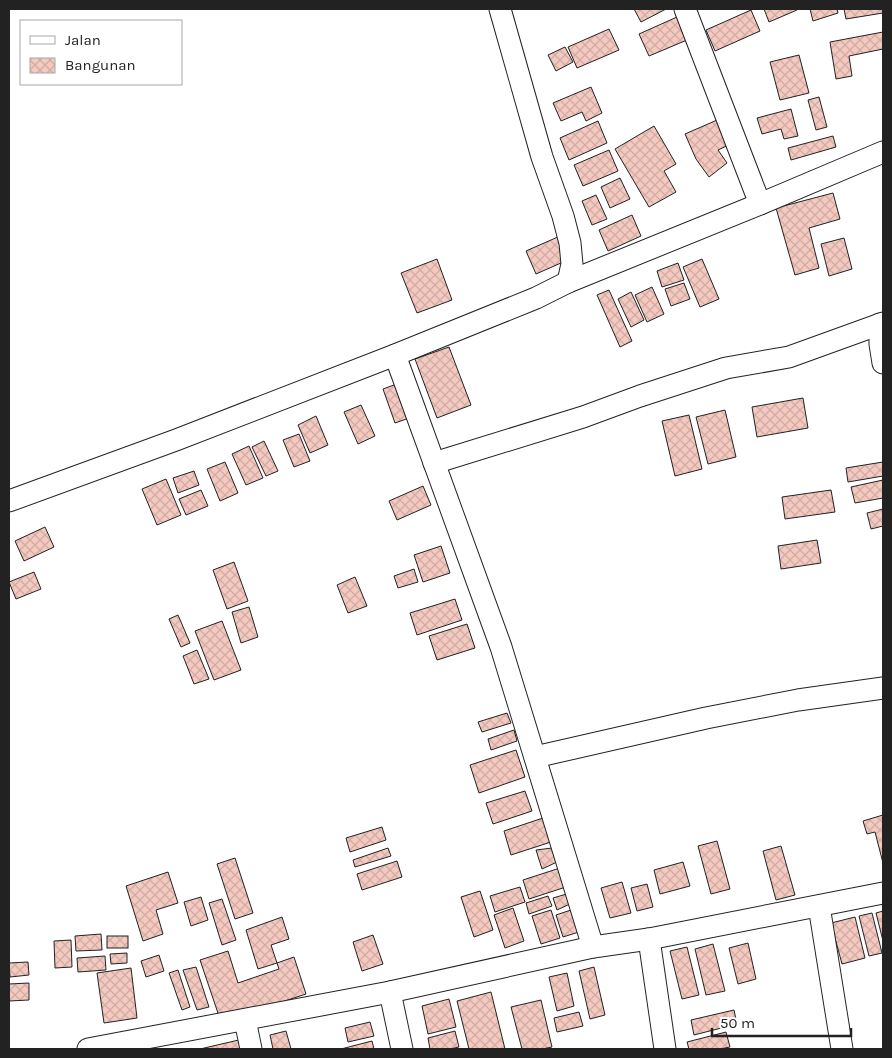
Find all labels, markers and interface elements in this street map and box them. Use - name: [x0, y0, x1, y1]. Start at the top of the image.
- legend: [20, 20, 182, 85]
- text: Jalan: [65, 31, 101, 49]
- text: Bangunan: [65, 56, 136, 74]
- scale bar: [712, 1006, 851, 1038]
- text: 50 m: [720, 1014, 755, 1032]

